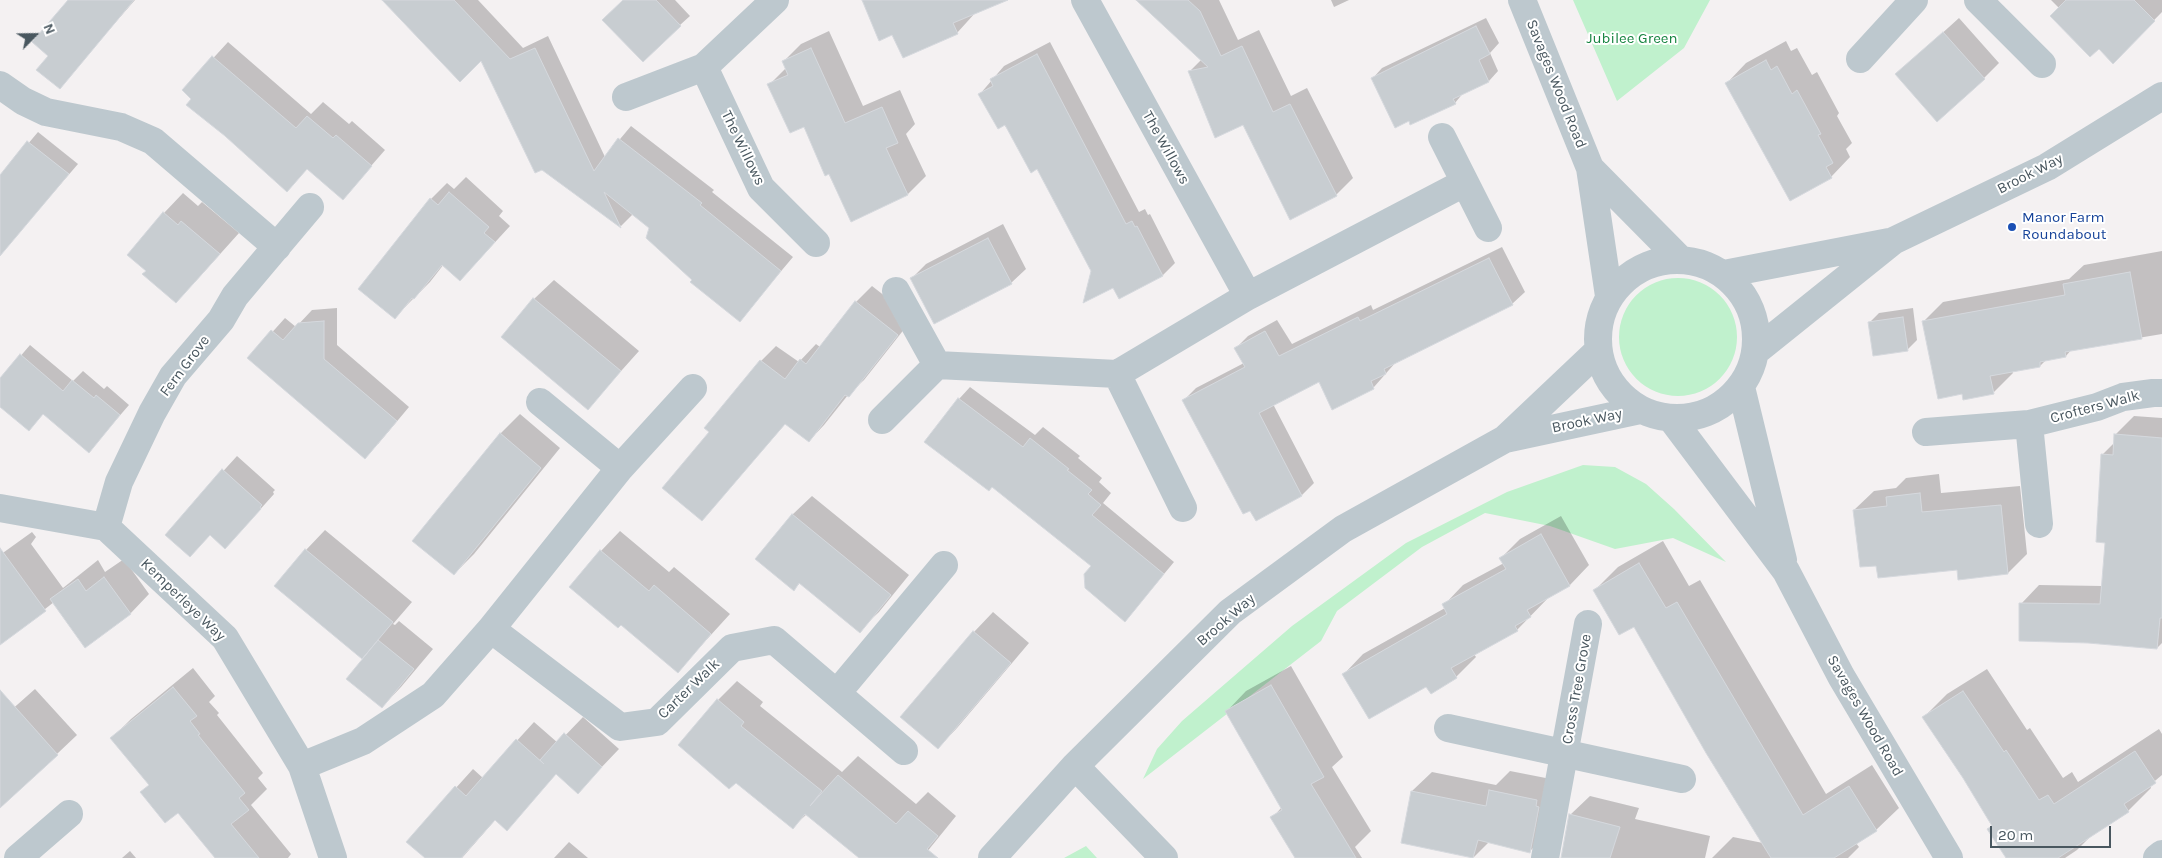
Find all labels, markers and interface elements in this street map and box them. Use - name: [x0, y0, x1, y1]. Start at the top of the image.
- north arrow: [10, 10, 60, 60]
- street label: Savages Wood Road: [1522, 17, 1590, 151]
- text: N: [39, 21, 59, 37]
- park label: Jubilee Green: [1586, 30, 1678, 48]
- street label: The Willows: [717, 108, 769, 188]
- street label: The Willows: [1138, 108, 1194, 188]
- street label: Brook Way: [1994, 150, 2066, 198]
- place label: Manor Farm Roundabout: [2022, 209, 2106, 244]
- marker: Manor Farm Roundabout: [2006, 221, 2018, 233]
- street label: Fern Grove: [156, 332, 214, 400]
- street label: Crofters Walk: [2048, 386, 2142, 428]
- street label: Brook Way: [1550, 405, 1624, 437]
- street label: Kemperleye Way: [137, 555, 229, 645]
- street label: Brook Way: [1193, 590, 1259, 650]
- street label: Cross Tree Grove: [1558, 633, 1596, 745]
- street label: Savages Wood Road: [1823, 652, 1907, 780]
- street label: Carter Walk: [654, 655, 724, 723]
- scale bar: [1992, 816, 2113, 848]
- text: 20 m: [1998, 826, 2033, 844]

